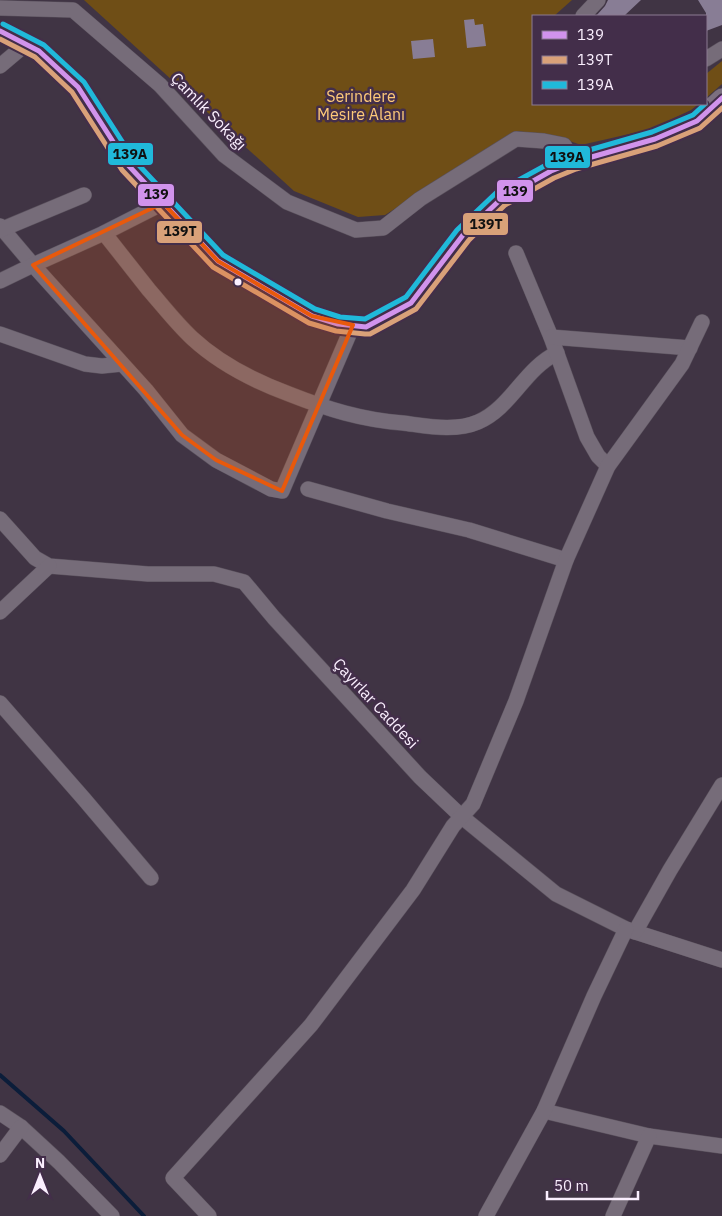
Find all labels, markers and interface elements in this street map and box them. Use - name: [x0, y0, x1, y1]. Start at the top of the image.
- legend: [532, 15, 707, 105]
- text: 139: [577, 25, 604, 44]
- text: 139T: [577, 50, 613, 69]
- street label: Çamlık Sokağı: [167, 68, 251, 154]
- text: 139A: [577, 75, 614, 94]
- park label: Serindere Mesire Alanı: [317, 86, 405, 124]
- line badge: 139A: [107, 142, 154, 166]
- text: 139A: [113, 145, 148, 163]
- line badge: 139A: [544, 145, 591, 169]
- text: 139A: [550, 148, 585, 166]
- line badge: 139: [496, 179, 534, 203]
- text: 139: [502, 182, 528, 200]
- line badge: 139: [137, 183, 175, 207]
- text: 139: [143, 185, 169, 203]
- line badge: 139T: [462, 212, 509, 236]
- text: 139T: [469, 215, 503, 233]
- line badge: 139T: [156, 220, 203, 244]
- text: 139T: [163, 222, 197, 240]
- unlabelled marker: [233, 277, 243, 287]
- street label: Çayırlar Caddesi: [329, 654, 423, 752]
- north arrow: [15, 1151, 65, 1201]
- text: N: [35, 1154, 45, 1172]
- scale bar: [547, 1168, 638, 1200]
- text: 50 m: [554, 1176, 589, 1195]

